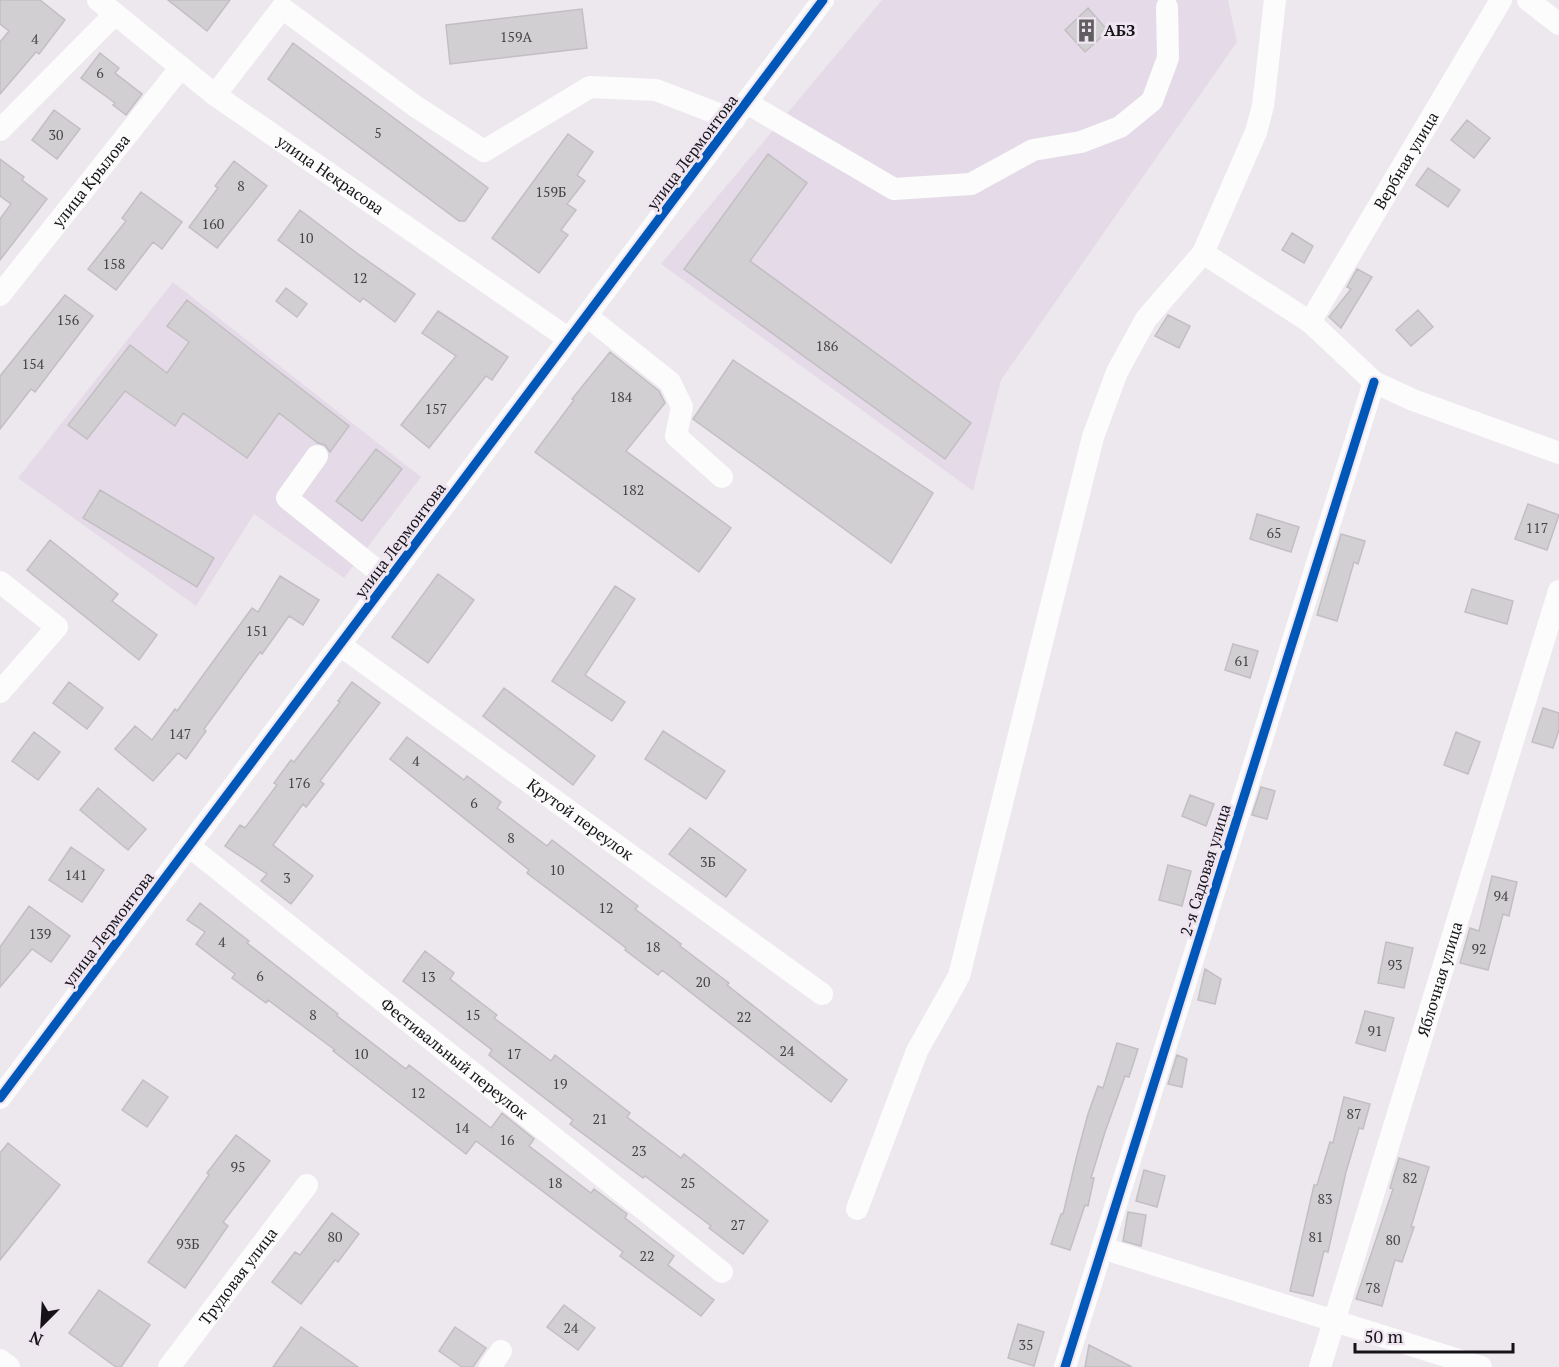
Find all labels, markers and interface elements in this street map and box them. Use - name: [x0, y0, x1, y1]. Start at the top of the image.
- building icon: АБЗ: [1073, 17, 1099, 43]
- place label: АБЗ: [1104, 19, 1135, 41]
- house number: 159А: [500, 27, 532, 46]
- house number: 4: [31, 29, 39, 48]
- house number: 6: [96, 63, 104, 82]
- street label: улица Лермонтова: [641, 90, 743, 215]
- street label: Вербная улица: [1368, 107, 1443, 213]
- house number: 5: [374, 123, 382, 142]
- house number: 30: [49, 125, 63, 144]
- street label: улица Крылова: [46, 129, 135, 233]
- street label: улица Некрасова: [272, 129, 389, 219]
- house number: 8: [237, 176, 245, 195]
- house number: 159Б: [536, 182, 566, 201]
- house number: 160: [202, 214, 224, 233]
- house number: 10: [299, 228, 313, 247]
- house number: 158: [103, 254, 125, 273]
- house number: 12: [353, 268, 367, 287]
- house number: 156: [57, 310, 80, 329]
- house number: 186: [816, 336, 839, 355]
- house number: 154: [22, 354, 45, 373]
- house number: 184: [610, 387, 633, 406]
- house number: 157: [425, 399, 447, 418]
- street label: улица Лермонтова: [349, 478, 451, 603]
- house number: 182: [622, 480, 644, 499]
- house number: 117: [1526, 518, 1548, 537]
- house number: 65: [1267, 523, 1281, 542]
- house number: 151: [246, 621, 268, 640]
- house number: 61: [1235, 651, 1249, 670]
- house number: 147: [169, 724, 191, 743]
- house number: 4: [412, 751, 420, 770]
- house number: 176: [288, 773, 311, 792]
- street label: Крутой переулок: [523, 773, 638, 865]
- house number: 6: [470, 793, 478, 812]
- street label: 2-я Садовая улица: [1174, 801, 1236, 939]
- house number: 8: [507, 828, 515, 847]
- house number: 3Б: [700, 852, 716, 871]
- house number: 10: [550, 860, 564, 879]
- house number: 141: [65, 865, 87, 884]
- street label: улица Лермонтова: [57, 867, 159, 992]
- house number: 3: [283, 868, 291, 887]
- house number: 94: [1494, 886, 1509, 905]
- house number: 12: [599, 898, 613, 917]
- street label: Яблочная улица: [1411, 919, 1468, 1039]
- house number: 139: [29, 924, 51, 943]
- house number: 4: [218, 932, 226, 951]
- house number: 18: [646, 937, 660, 956]
- house number: 92: [1472, 939, 1486, 958]
- house number: 93: [1388, 955, 1402, 974]
- house number: 6: [256, 966, 264, 985]
- house number: 13: [421, 967, 435, 986]
- house number: 20: [696, 972, 710, 991]
- street label: Фестивальный переулок: [376, 993, 533, 1124]
- house number: 8: [309, 1005, 317, 1024]
- house number: 15: [466, 1005, 480, 1024]
- house number: 22: [737, 1007, 751, 1026]
- house number: 91: [1368, 1021, 1382, 1040]
- house number: 24: [780, 1041, 795, 1060]
- house number: 10: [354, 1044, 368, 1063]
- house number: 17: [507, 1044, 521, 1063]
- house number: 19: [553, 1074, 567, 1093]
- house number: 12: [411, 1083, 425, 1102]
- house number: 87: [1347, 1104, 1361, 1123]
- house number: 21: [593, 1109, 607, 1128]
- house number: 14: [455, 1118, 470, 1137]
- house number: 16: [500, 1130, 515, 1149]
- house number: 23: [632, 1141, 646, 1160]
- house number: 95: [231, 1157, 245, 1176]
- house number: 82: [1403, 1168, 1417, 1187]
- house number: 18: [548, 1173, 562, 1192]
- house number: 25: [681, 1173, 695, 1192]
- house number: 83: [1318, 1189, 1332, 1208]
- house number: 27: [731, 1215, 745, 1234]
- street label: Трудовая улица: [194, 1223, 282, 1329]
- house number: 80: [328, 1227, 342, 1246]
- house number: 81: [1309, 1227, 1323, 1246]
- house number: 80: [1386, 1230, 1400, 1249]
- house number: 93Б: [176, 1234, 200, 1253]
- house number: 22: [640, 1246, 654, 1265]
- house number: 78: [1366, 1278, 1380, 1297]
- north arrow: [12, 1295, 72, 1355]
- scale bar: [1355, 1316, 1512, 1354]
- house number: 24: [564, 1318, 579, 1337]
- text: 50 m: [1364, 1324, 1404, 1348]
- text: N: [26, 1326, 46, 1351]
- house number: 35: [1019, 1335, 1033, 1354]

